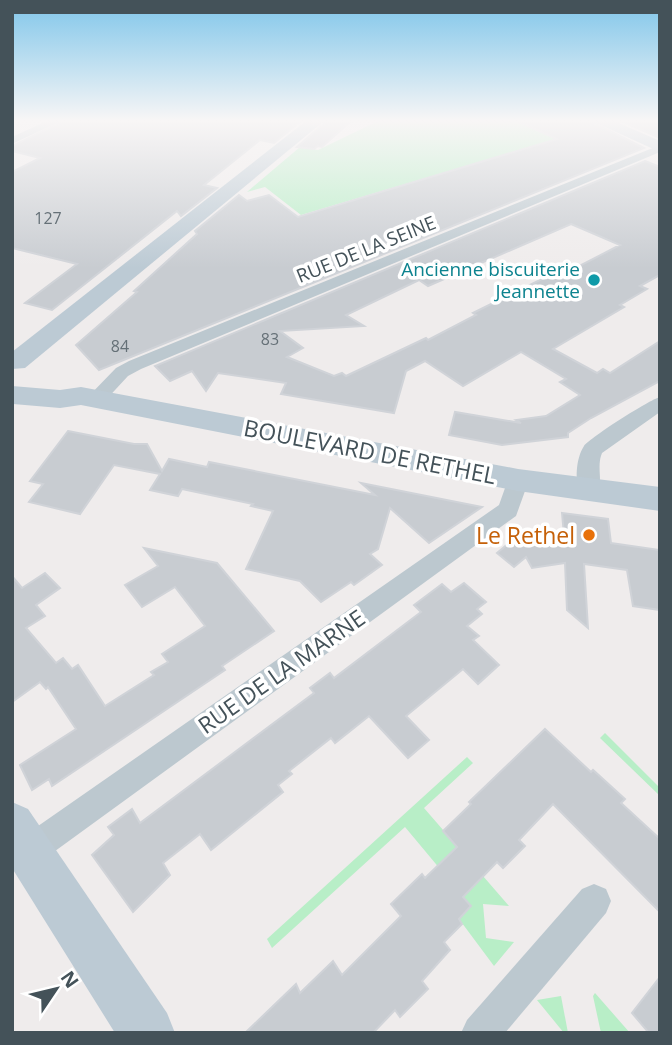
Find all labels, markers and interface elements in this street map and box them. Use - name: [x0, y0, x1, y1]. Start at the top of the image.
- house number: 127: [34, 207, 62, 229]
- street label: RUE DE LA SEINE: [292, 209, 440, 289]
- place label: Ancienne biscuiterie Jeannette: [401, 256, 580, 304]
- marker: Ancienne biscuiterie Jeannette: [586, 272, 602, 288]
- house number: 83: [261, 328, 279, 350]
- house number: 84: [111, 335, 129, 357]
- street label: BOULEVARD DE RETHEL: [241, 411, 499, 491]
- place label: Le Rethel: [476, 519, 575, 551]
- marker: Le Rethel: [581, 527, 597, 543]
- street label: RUE DE LA MARNE: [191, 601, 371, 741]
- north arrow: [21, 954, 91, 1024]
- text: N: [55, 965, 85, 993]

